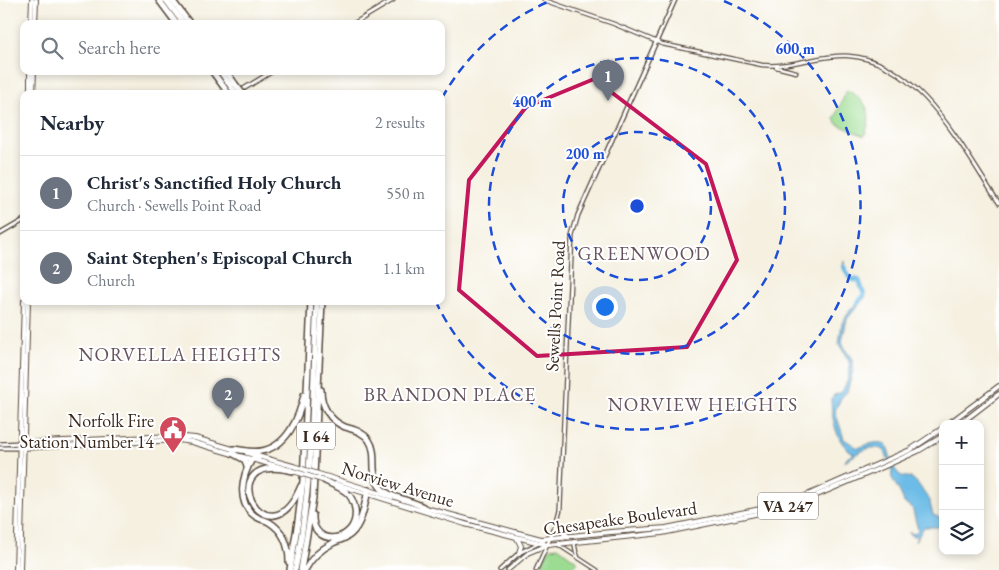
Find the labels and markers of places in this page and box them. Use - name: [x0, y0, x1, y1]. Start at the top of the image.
- pin: 1: [592, 60, 624, 101]
- centre of rings: [628, 197, 646, 215]
- pin: 2: [212, 378, 244, 419]
- place label: Norfolk Fire Station Number 14: [20, 409, 154, 453]
- public building icon: Norfolk Fire Station Number 14: [158, 415, 188, 454]

